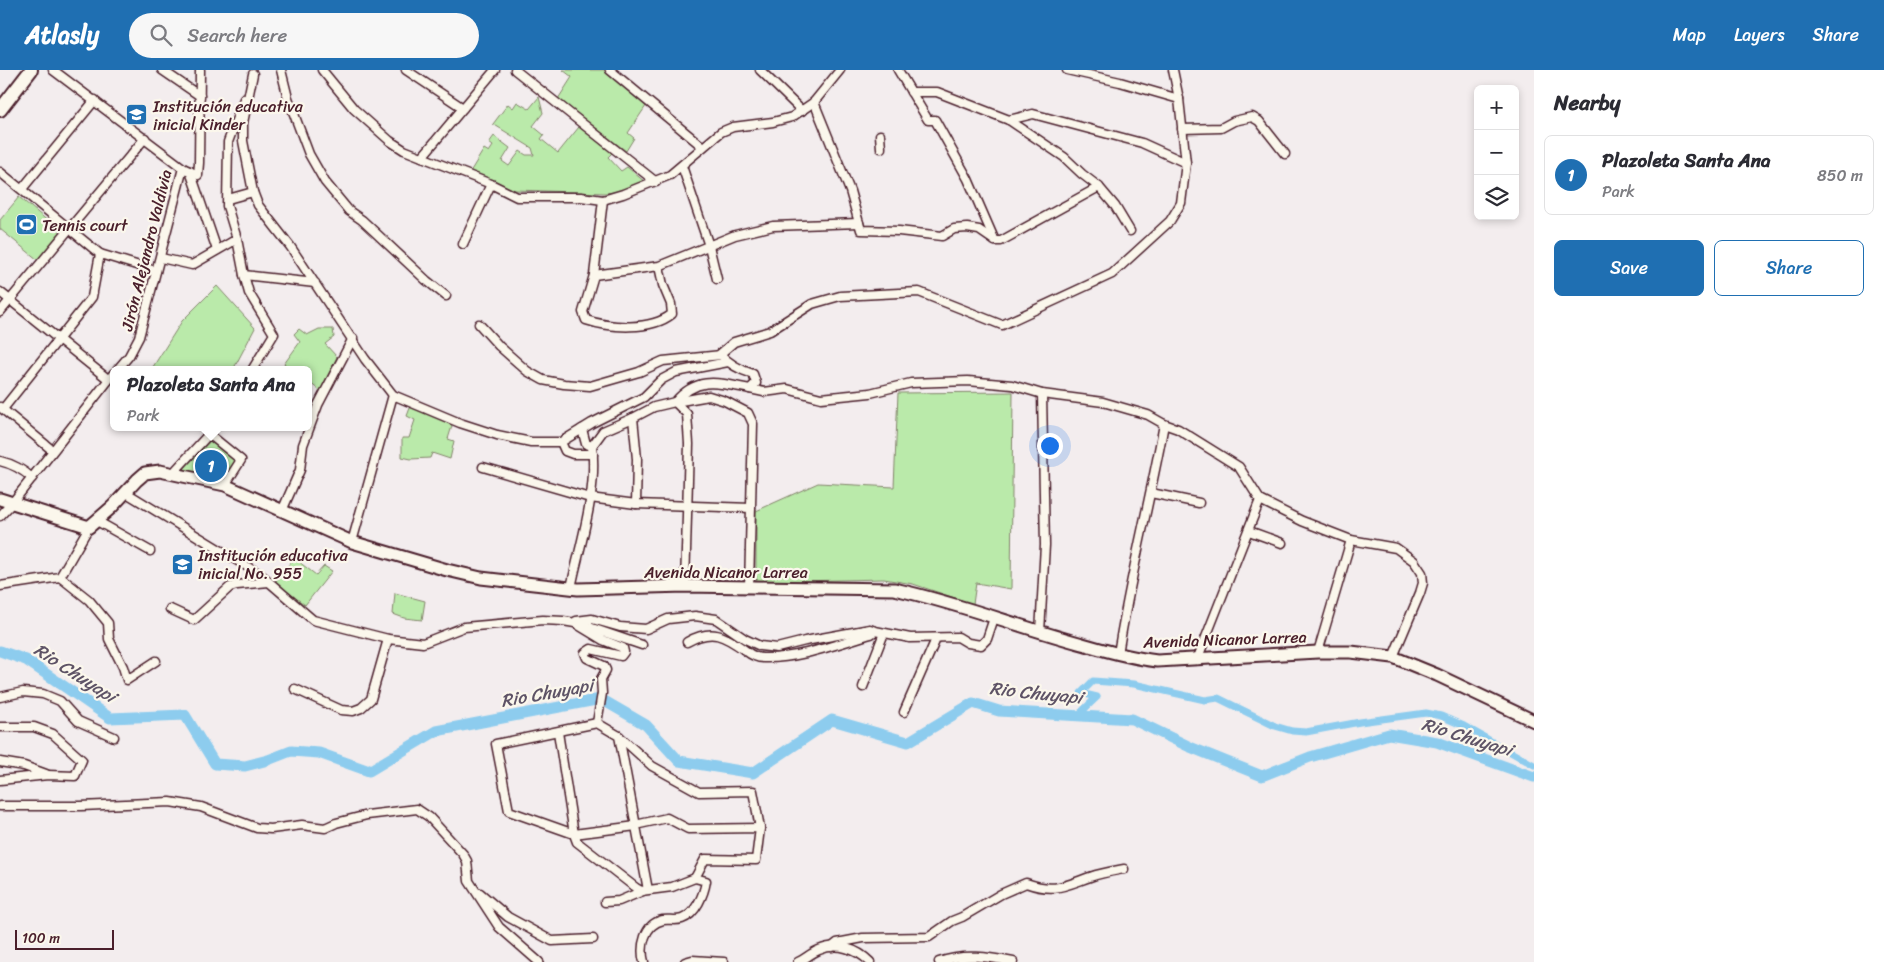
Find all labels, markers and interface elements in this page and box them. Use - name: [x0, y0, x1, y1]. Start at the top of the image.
- search box: [129, 13, 479, 58]
- text: Atlasly: [25, 14, 99, 56]
- text: Search here: [187, 19, 287, 52]
- text: Map: [1673, 19, 1706, 51]
- text: Layers: [1734, 19, 1785, 51]
- text: Share: [1813, 19, 1859, 51]
- icon: search: [147, 21, 175, 49]
- text: Nearby: [1554, 84, 1620, 122]
- map controls: [1474, 85, 1519, 220]
- button: +: [1474, 85, 1519, 130]
- place label: Institución educativa inicial Kinder: [152, 92, 304, 139]
- school or university icon: Institución educativa inicial Kinder: [125, 103, 149, 127]
- button: −: [1474, 130, 1519, 175]
- text: Plazoleta Santa Ana: [1602, 144, 1771, 177]
- text: 1: [1568, 161, 1574, 190]
- text: 850 m: [1817, 161, 1863, 190]
- street label: Jirón Alejandro Valdivia: [112, 166, 181, 335]
- button: layers: [1474, 175, 1519, 220]
- text: Park: [1602, 177, 1635, 206]
- place label: Tennis court: [42, 211, 128, 240]
- sports icon: Tennis court: [14, 213, 38, 237]
- button: Save: [1554, 240, 1704, 296]
- button: Share: [1714, 240, 1864, 296]
- popup: [110, 366, 312, 431]
- text: Plazoleta Santa Ana: [127, 368, 295, 401]
- text: Park: [127, 401, 160, 430]
- your location: [1037, 433, 1063, 459]
- pin: 1: [195, 447, 227, 485]
- place label: Institución educativa inicial No. 955: [197, 541, 349, 588]
- school or university icon: Institución educativa inicial No. 955: [170, 552, 194, 576]
- street label: Avenida Nicanor Larrea: [643, 558, 808, 587]
- street label: Avenida Nicanor Larrea: [1142, 622, 1307, 657]
- water label: Rio Chuyapi: [27, 634, 126, 714]
- water label: Rio Chuyapi: [498, 668, 599, 717]
- water label: Rio Chuyapi: [988, 672, 1088, 714]
- water label: Rio Chuyapi: [1418, 708, 1520, 767]
- text: 100 m: [22, 926, 60, 951]
- scale bar: [15, 927, 114, 950]

